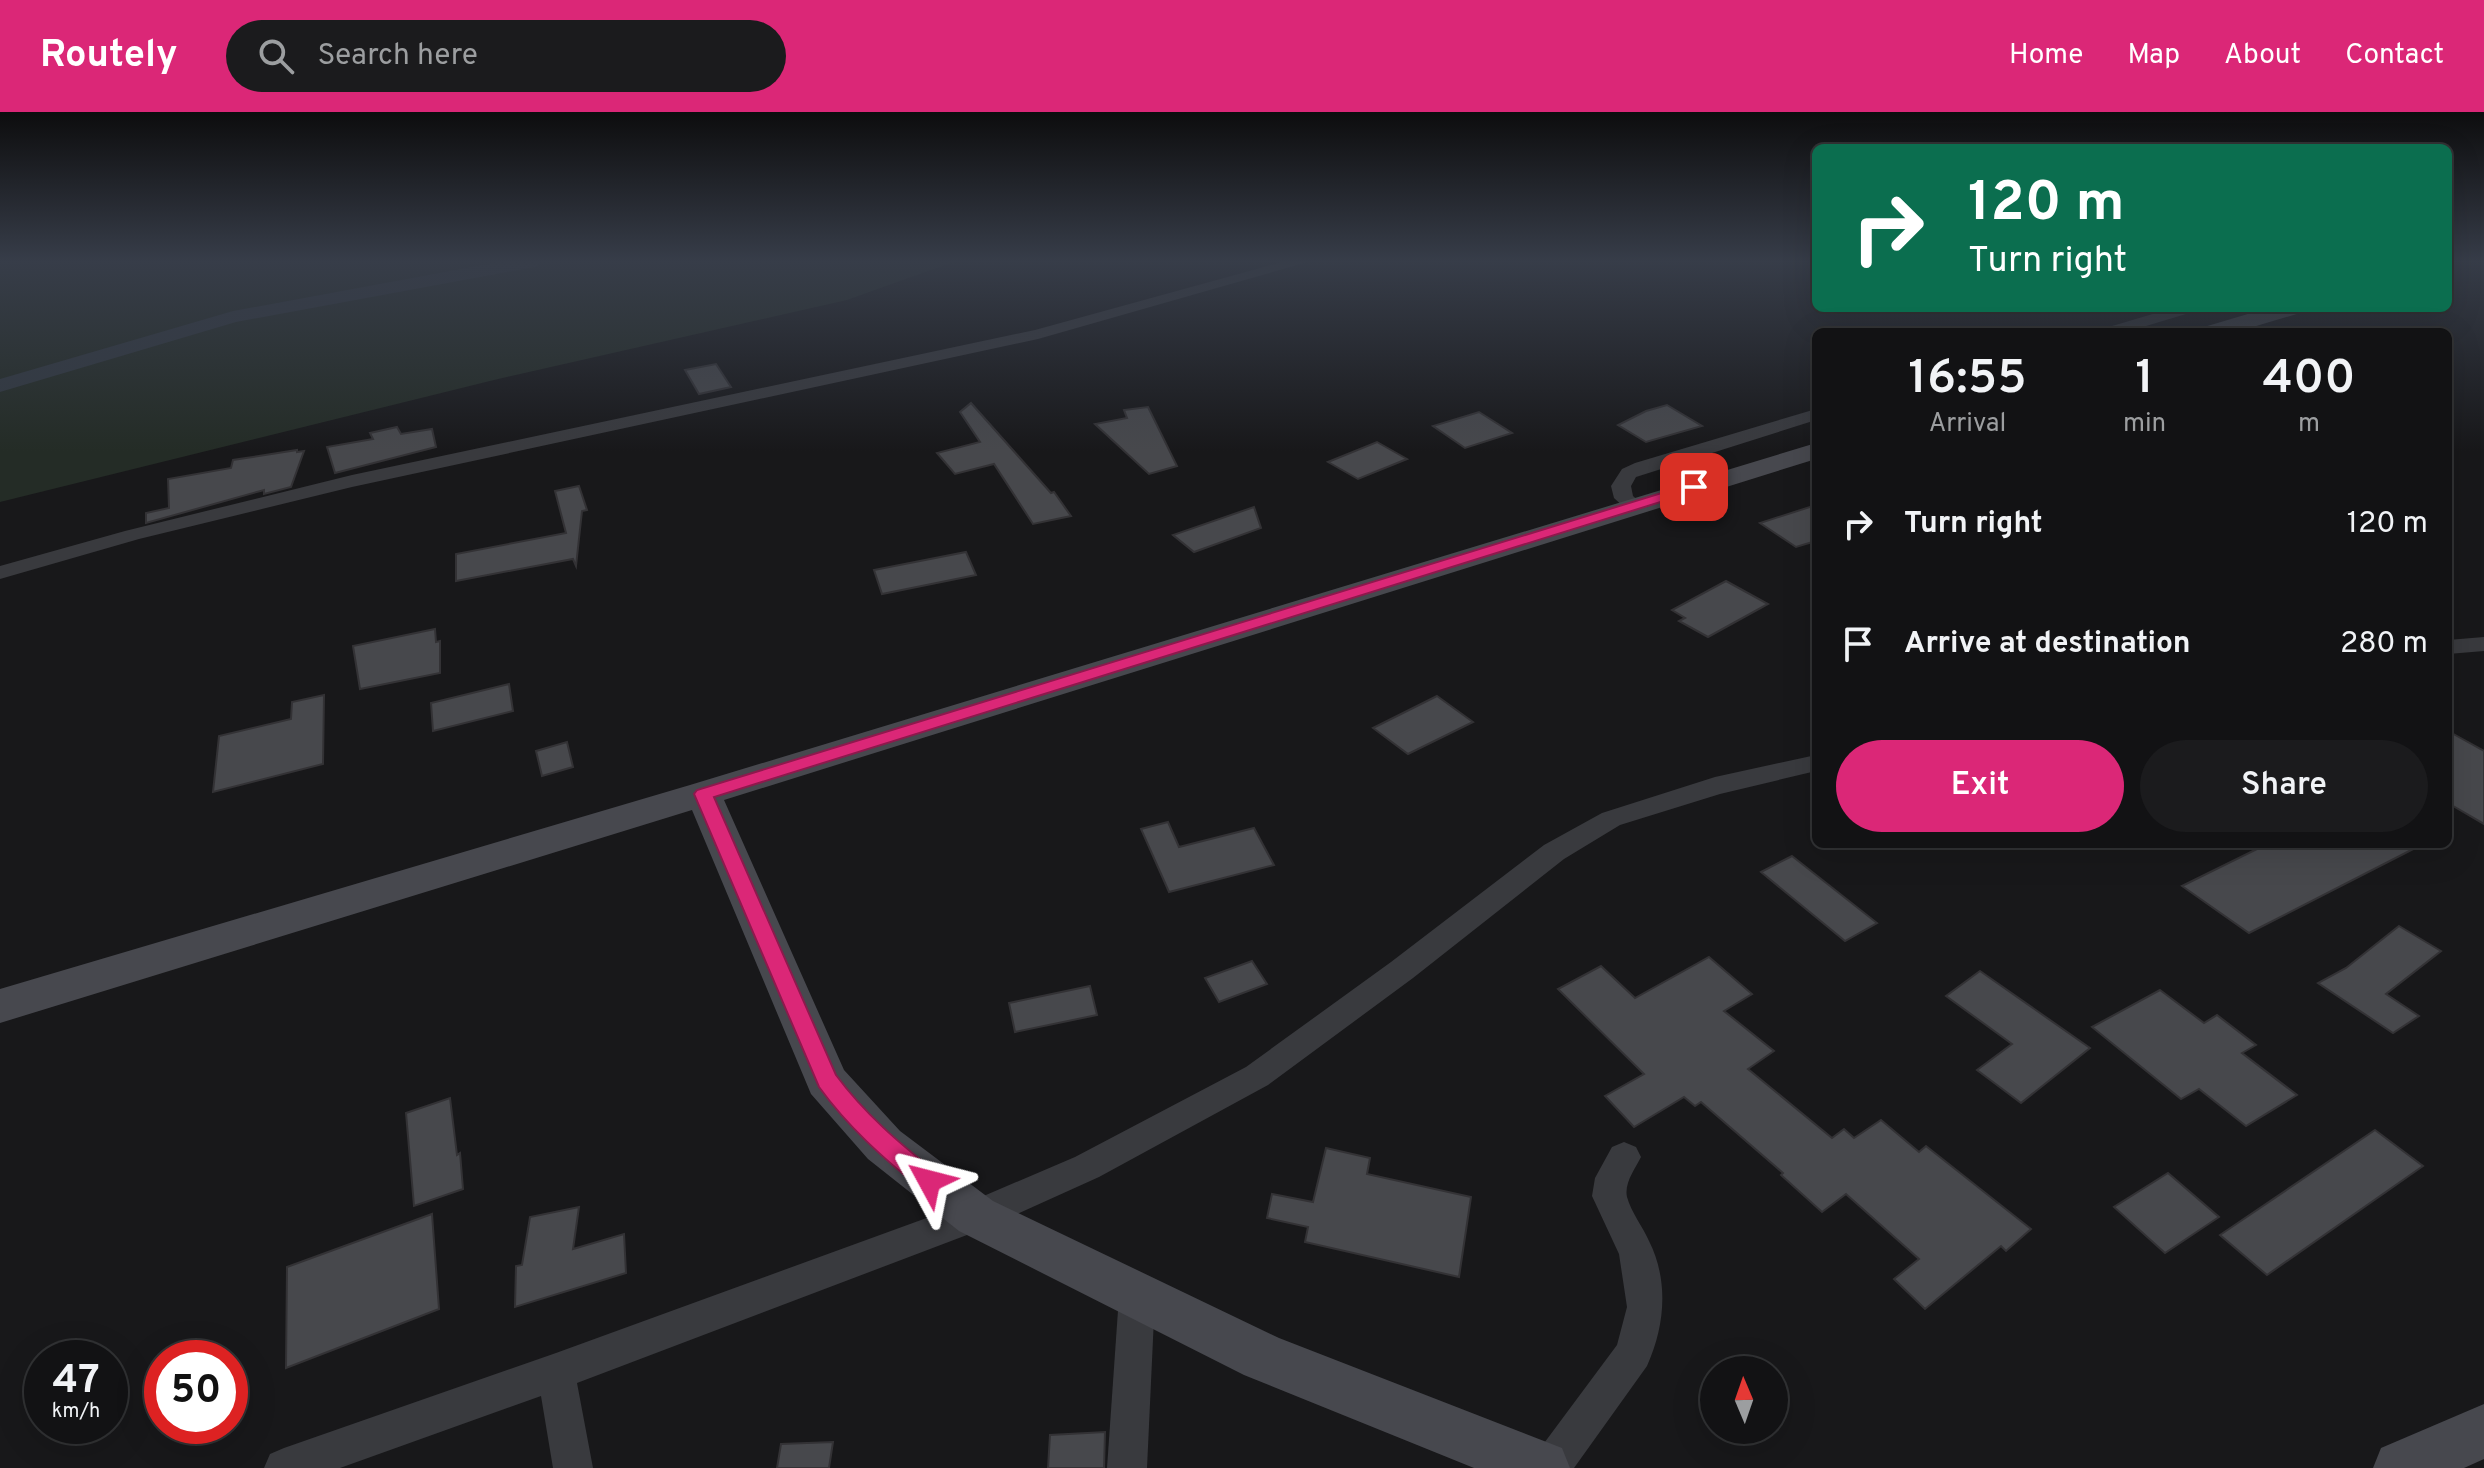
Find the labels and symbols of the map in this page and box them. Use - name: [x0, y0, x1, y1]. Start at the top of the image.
- pin: [1660, 453, 1728, 521]
- position arrow: [887, 1139, 971, 1223]
- speed limit sign: 50: [144, 1340, 248, 1444]
- north arrow: [1700, 1356, 1788, 1444]

